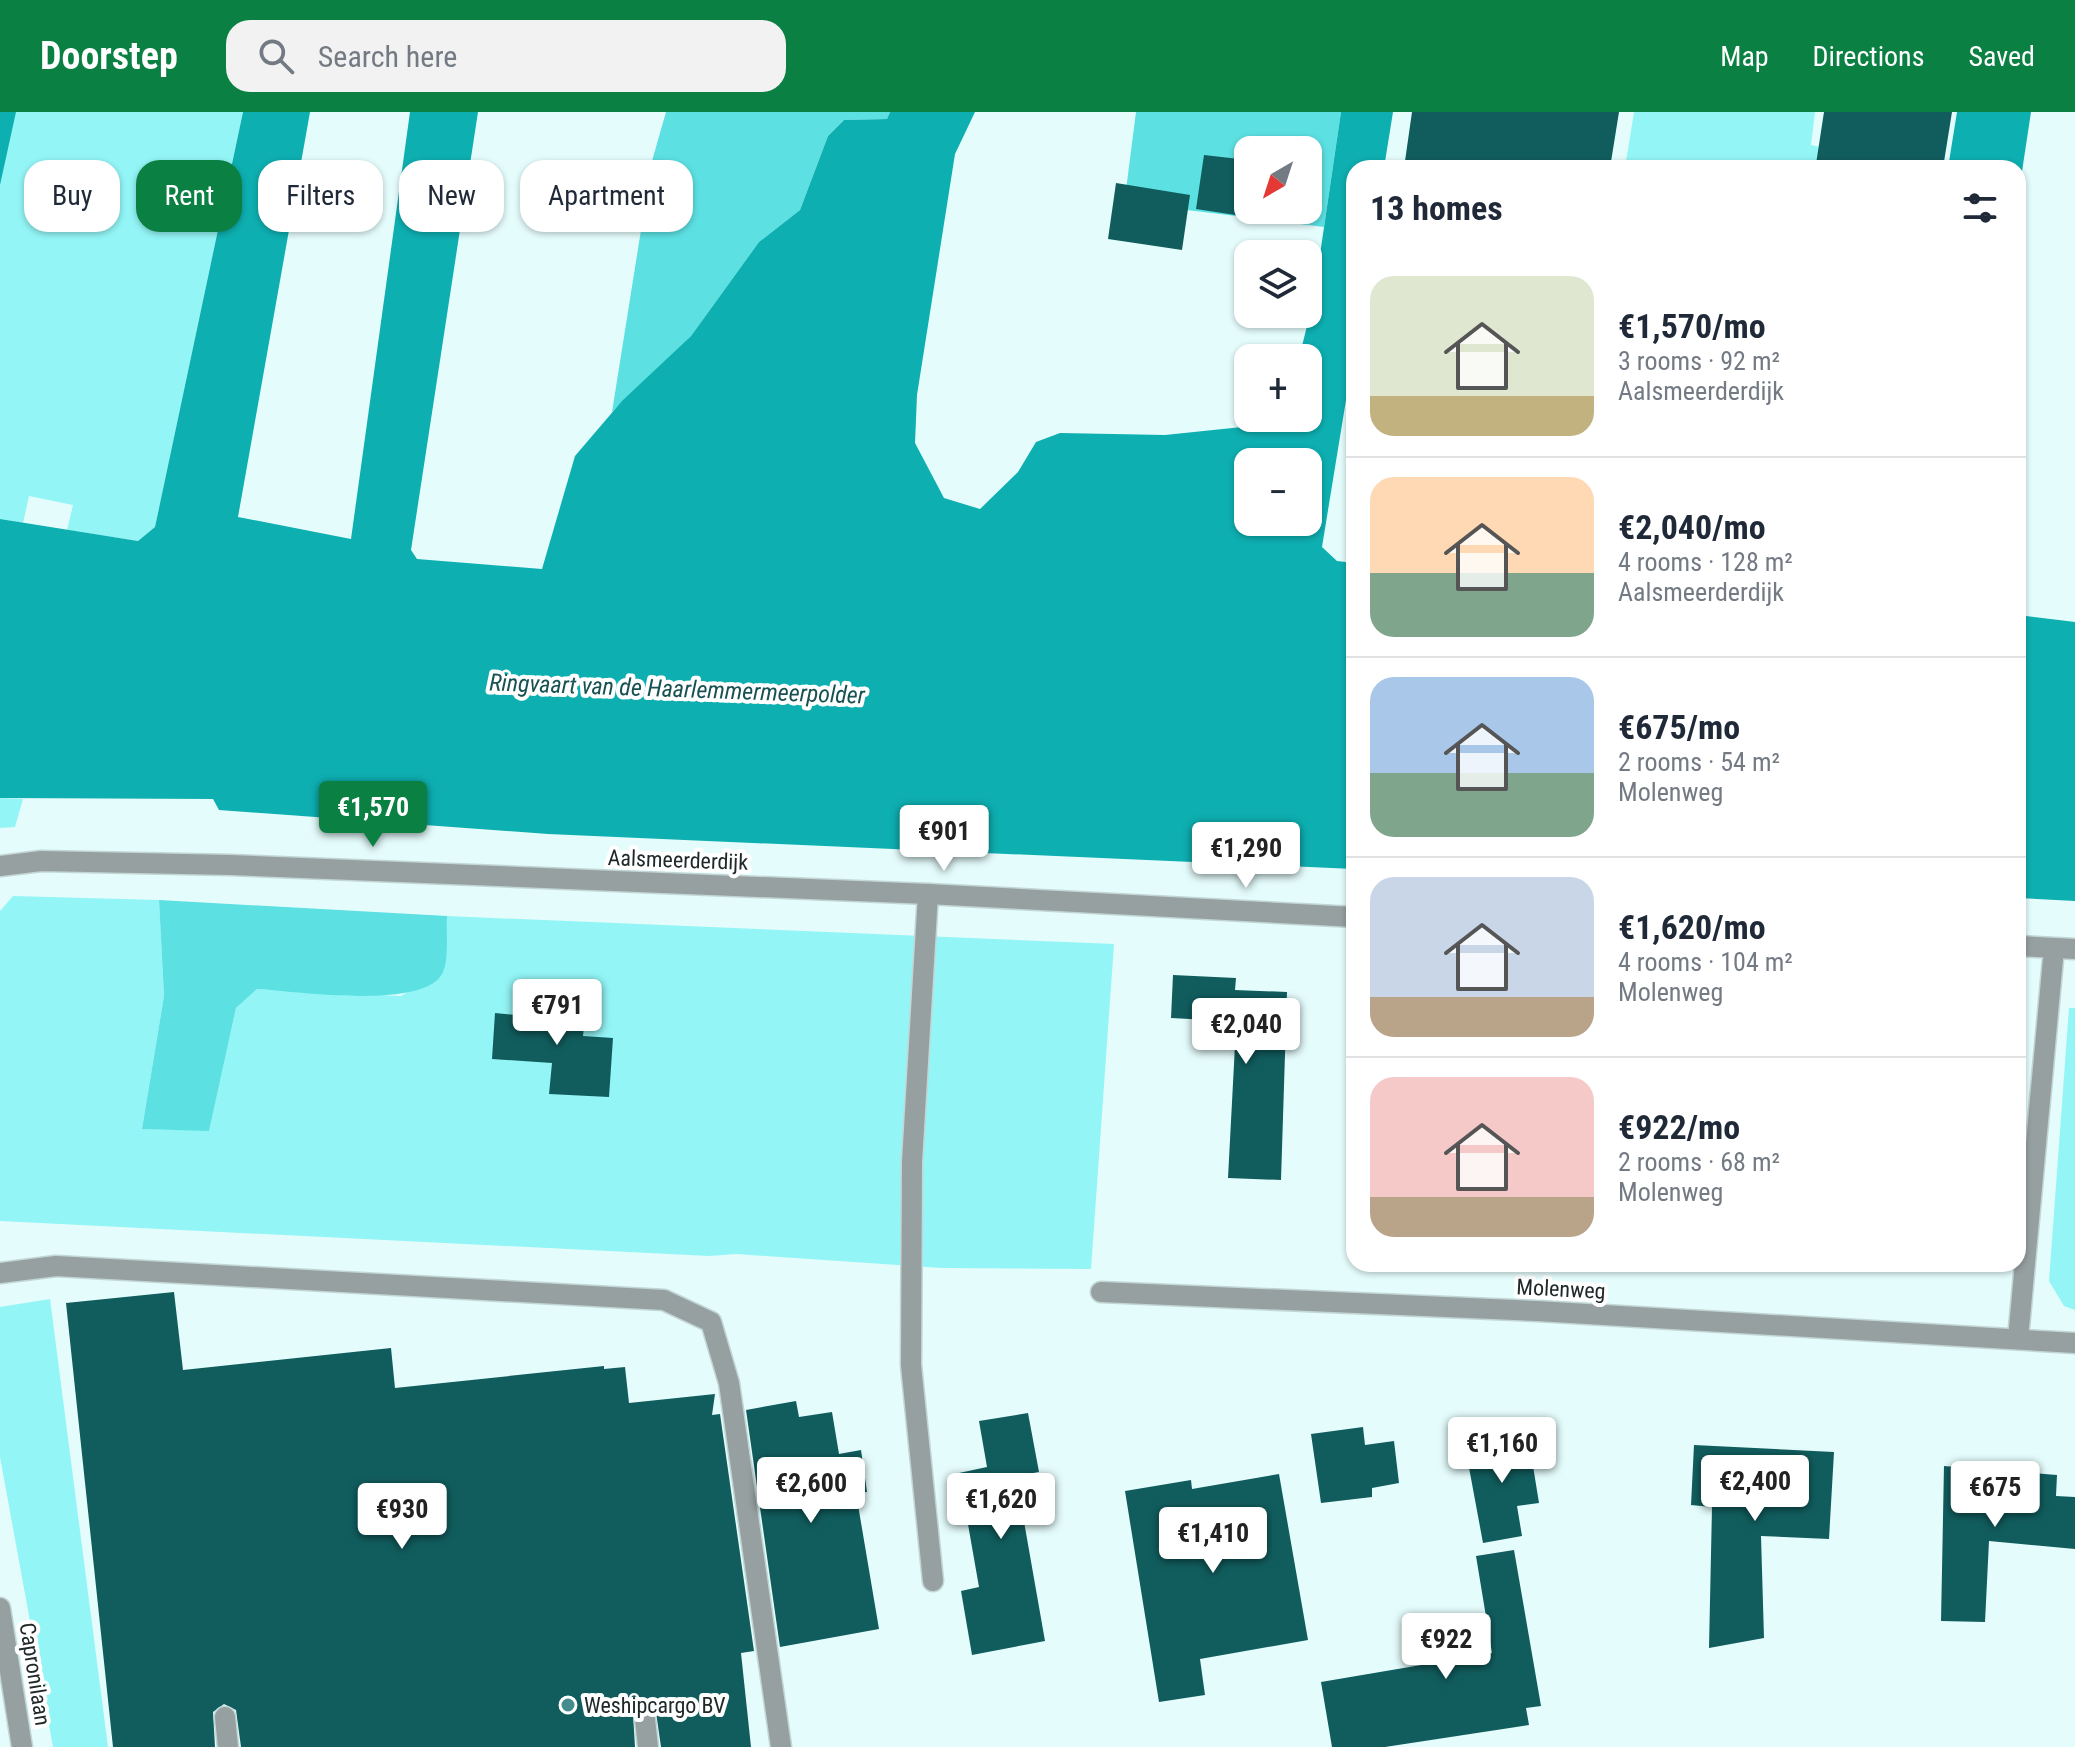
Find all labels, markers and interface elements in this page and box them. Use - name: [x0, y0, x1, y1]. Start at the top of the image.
- search box: [226, 20, 786, 92]
- text: Doorstep: [40, 34, 178, 78]
- icon: search: [254, 34, 298, 78]
- text: Search here: [318, 39, 457, 74]
- text: Map: [1720, 40, 1769, 73]
- text: Directions: [1813, 40, 1924, 73]
- text: Saved: [1968, 40, 2035, 73]
- north arrow: [1234, 136, 1322, 224]
- map controls: [1234, 136, 1322, 536]
- chip: Buy: [24, 160, 120, 232]
- chip: Rent: [136, 160, 242, 232]
- chip: Filters: [258, 160, 383, 232]
- chip: New: [399, 160, 504, 232]
- chip: Apartment: [520, 160, 693, 232]
- icon: filters: [1958, 186, 2002, 230]
- text: 13 homes: [1370, 188, 1503, 228]
- button: layers: [1234, 240, 1322, 328]
- text: €1,570/mo: [1618, 306, 1766, 346]
- icon: home: [1434, 308, 1530, 404]
- button: +: [1234, 344, 1322, 432]
- text: 3 rooms · 92 m²: [1618, 346, 1780, 376]
- text: Aalsmeerderdijk: [1618, 376, 1784, 406]
- button: −: [1234, 448, 1322, 536]
- text: €2,040/mo: [1618, 507, 1766, 547]
- icon: home: [1434, 509, 1530, 605]
- text: 4 rooms · 128 m²: [1618, 547, 1793, 577]
- text: Aalsmeerderdijk: [1618, 577, 1784, 607]
- water label: Ringvaart van de Haarlemmermeerpolder: [489, 668, 866, 710]
- text: €675/mo: [1618, 707, 1740, 747]
- icon: home: [1434, 709, 1530, 805]
- text: 2 rooms · 54 m²: [1618, 747, 1780, 777]
- text: Molenweg: [1618, 777, 1723, 807]
- pin: €1,570: [308, 781, 438, 849]
- text: €1,570: [337, 792, 409, 822]
- pin: €901: [897, 805, 991, 873]
- text: €901: [918, 816, 970, 846]
- pin: €1,290: [1181, 822, 1311, 890]
- text: €1,290: [1210, 833, 1282, 863]
- street label: Aalsmeerderdijk: [607, 845, 749, 875]
- text: €1,620/mo: [1618, 907, 1766, 947]
- icon: home: [1434, 909, 1530, 1005]
- text: 4 rooms · 104 m²: [1618, 947, 1793, 977]
- text: Molenweg: [1618, 977, 1723, 1007]
- pin: €791: [510, 979, 604, 1047]
- text: €791: [531, 990, 583, 1020]
- pin: €2,040: [1181, 998, 1311, 1066]
- text: €2,040: [1210, 1009, 1282, 1039]
- text: €922/mo: [1618, 1107, 1740, 1147]
- icon: home: [1434, 1109, 1530, 1205]
- text: 2 rooms · 68 m²: [1618, 1147, 1780, 1177]
- text: Molenweg: [1618, 1177, 1723, 1207]
- street label: Molenweg: [1516, 1274, 1606, 1304]
- pin: €1,160: [1437, 1417, 1567, 1485]
- text: €1,160: [1466, 1428, 1538, 1458]
- pin: €2,400: [1690, 1455, 1820, 1523]
- pin: €2,600: [746, 1457, 876, 1525]
- pin: €675: [1948, 1461, 2042, 1529]
- text: €2,400: [1719, 1466, 1791, 1496]
- text: €2,600: [775, 1468, 847, 1498]
- text: €675: [1969, 1472, 2021, 1502]
- pin: €1,620: [936, 1473, 1066, 1541]
- pin: €930: [355, 1483, 449, 1551]
- text: €1,620: [965, 1484, 1037, 1514]
- text: €930: [376, 1494, 428, 1524]
- pin: €1,410: [1148, 1507, 1278, 1575]
- text: €1,410: [1177, 1518, 1249, 1548]
- pin: €922: [1399, 1613, 1493, 1681]
- street label: Capronilaan: [15, 1621, 55, 1727]
- text: €922: [1420, 1624, 1472, 1654]
- place label: Weshipcargo BV: [584, 1693, 726, 1718]
- marker: Weshipcargo BV: [559, 1696, 577, 1714]

